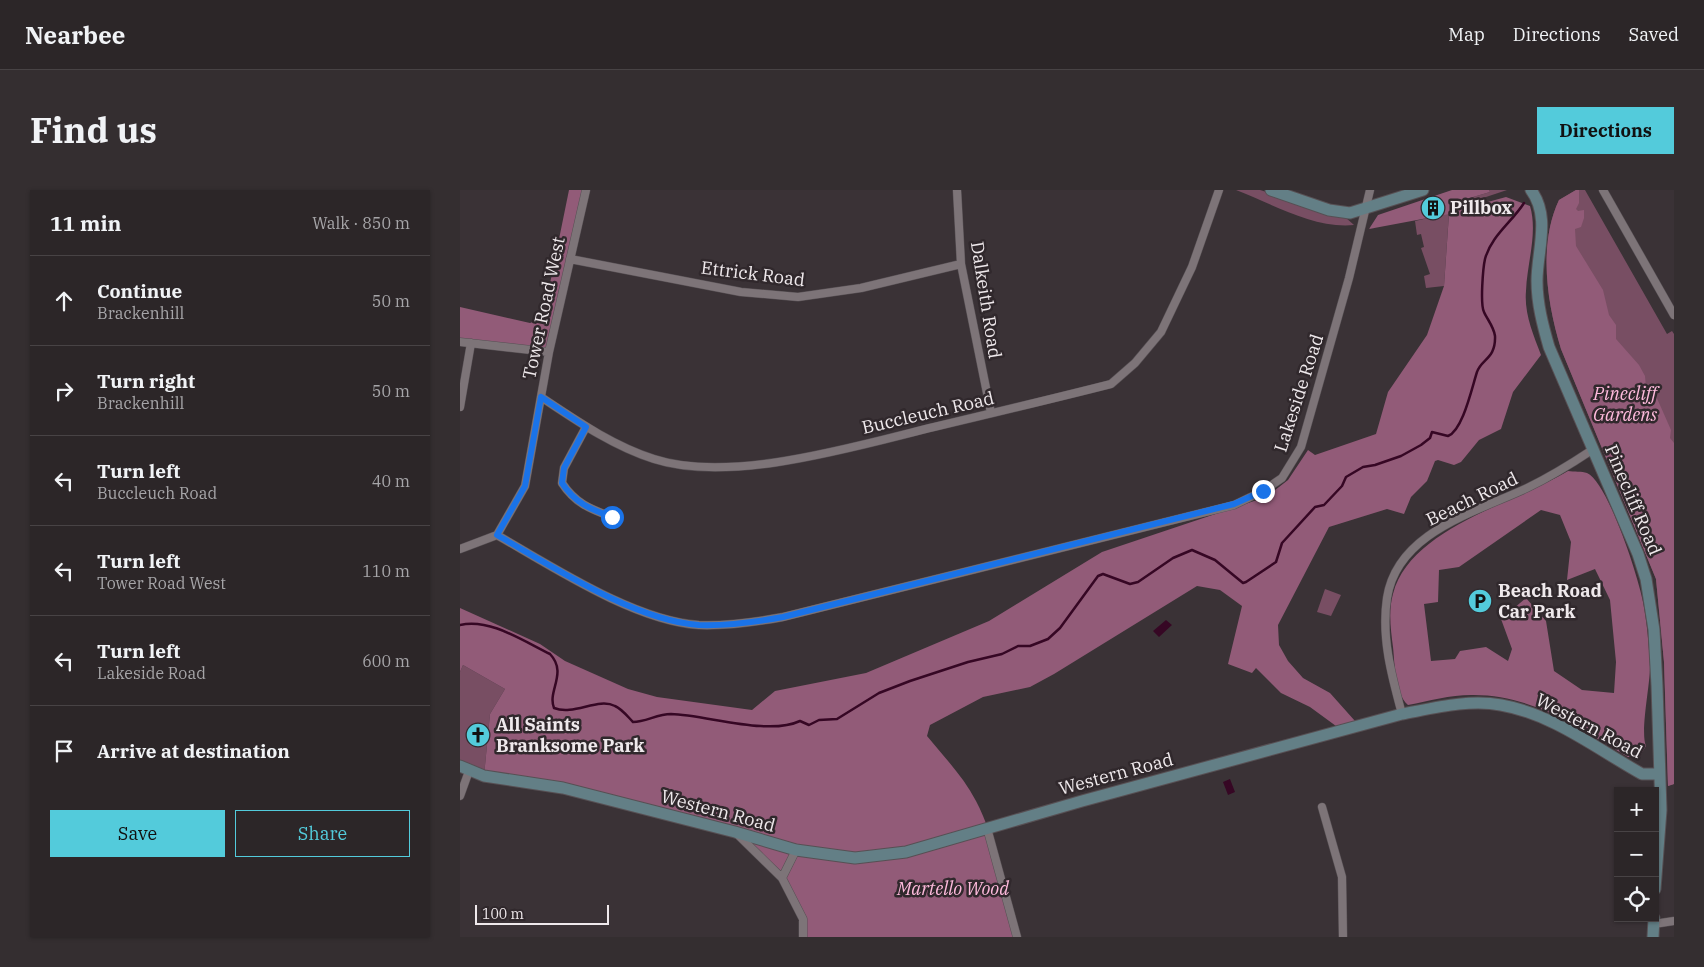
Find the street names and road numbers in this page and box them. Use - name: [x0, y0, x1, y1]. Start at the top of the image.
- street label: Tower Road West: [517, 235, 570, 381]
- street label: Dalkeith Road: [966, 240, 1007, 360]
- street label: Ettrick Road: [700, 256, 806, 291]
- street label: Lakeside Road: [1269, 331, 1328, 455]
- street label: Buccleuch Road: [859, 386, 996, 439]
- street label: Pinecliff Road: [1600, 441, 1667, 559]
- street label: Beach Road: [1422, 466, 1522, 531]
- street label: Western Road: [1532, 688, 1647, 763]
- street label: Western Road: [1056, 747, 1176, 800]
- street label: Western Road: [658, 784, 778, 837]

